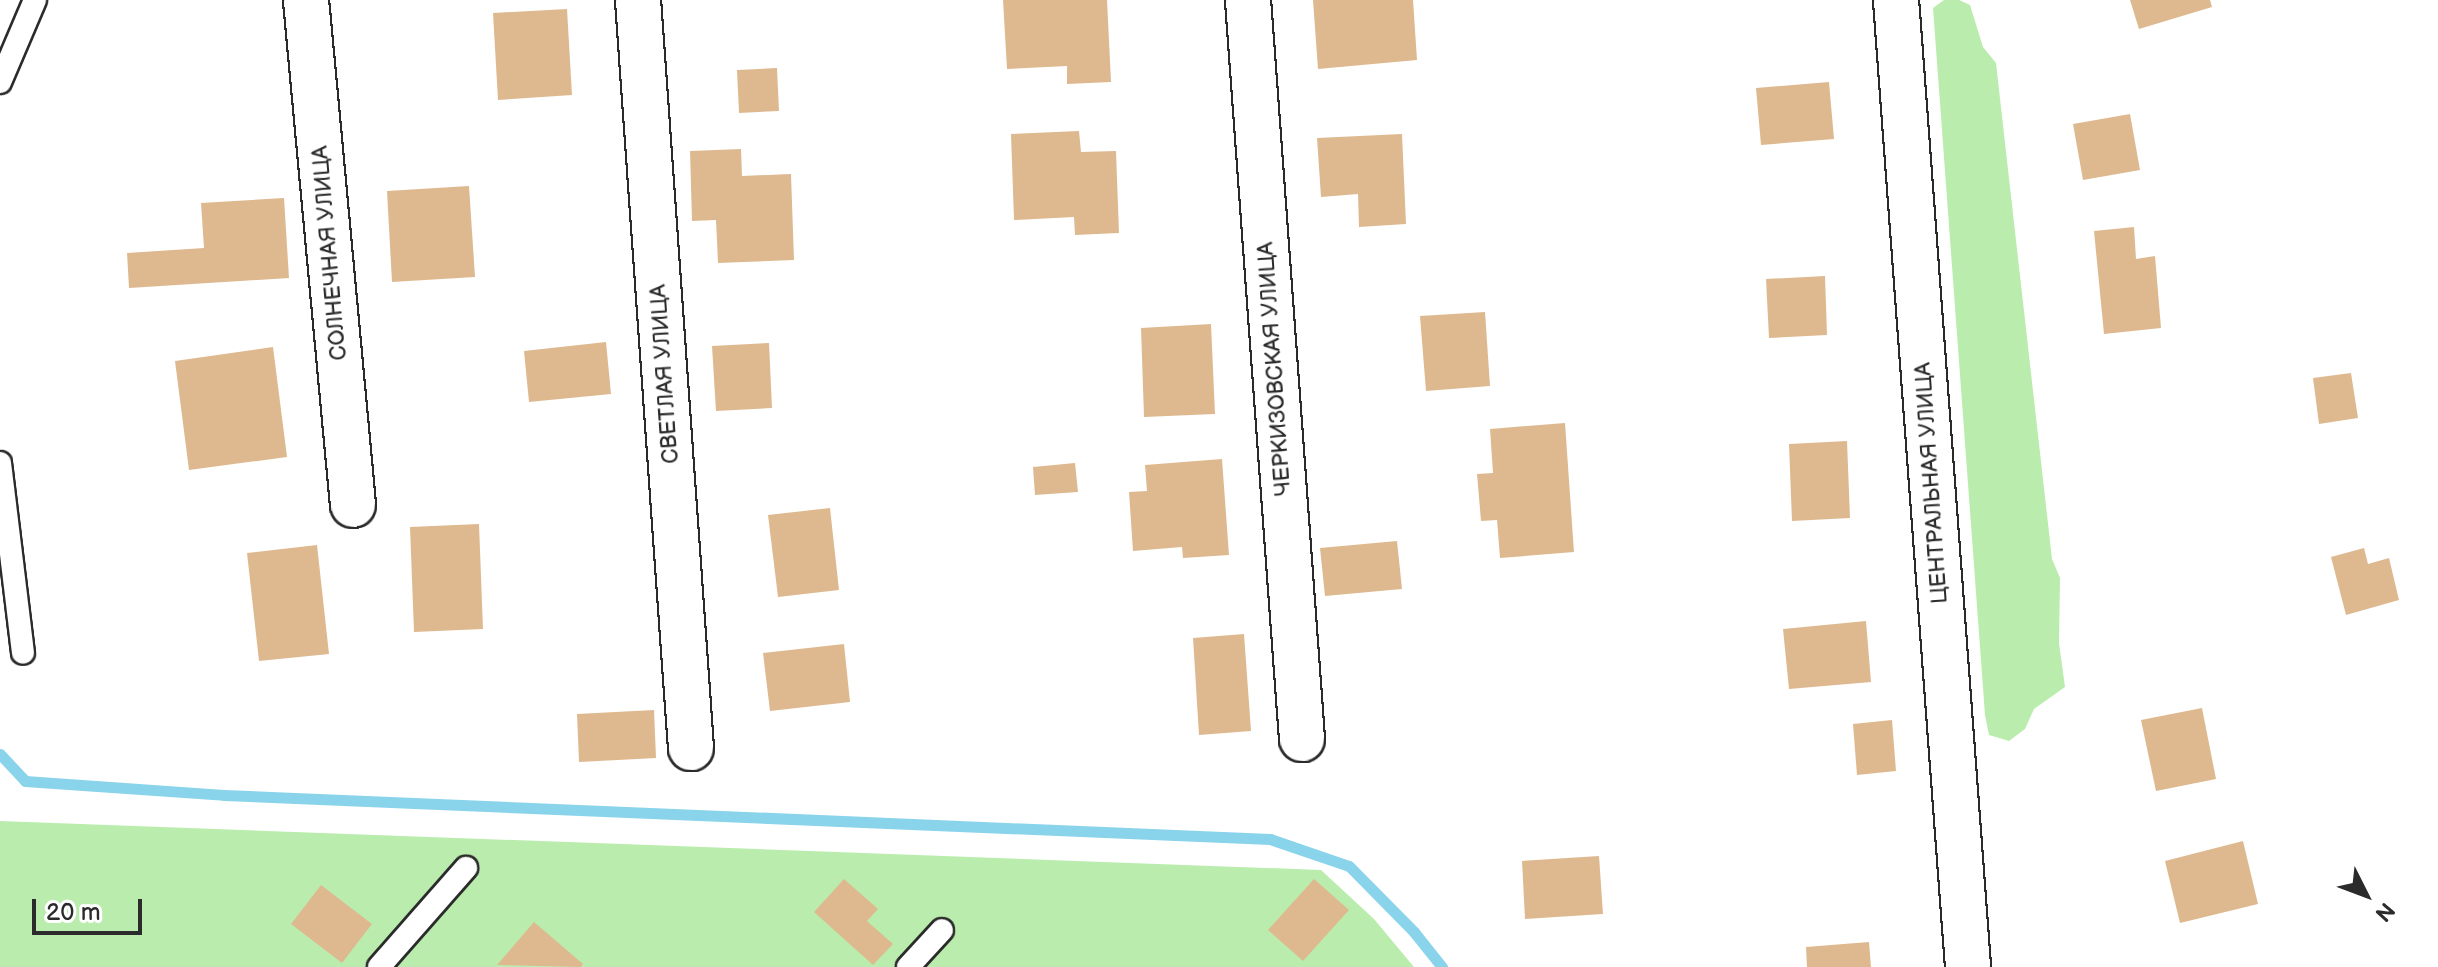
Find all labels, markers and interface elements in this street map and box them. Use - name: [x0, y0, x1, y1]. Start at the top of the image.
- street label: СОЛНЕЧНАЯ УЛИЦА: [307, 145, 353, 361]
- street label: ЧЕРКИЗОВСКАЯ УЛИЦА: [1253, 241, 1297, 497]
- street label: СВЕТЛАЯ УЛИЦА: [646, 284, 684, 464]
- street label: ЦЕНТРАЛЬНАЯ УЛИЦА: [1910, 361, 1954, 605]
- north arrow: [2326, 855, 2406, 935]
- scale bar: [36, 883, 146, 933]
- text: N: [2369, 896, 2400, 927]
- text: 20 m: [46, 898, 101, 927]

